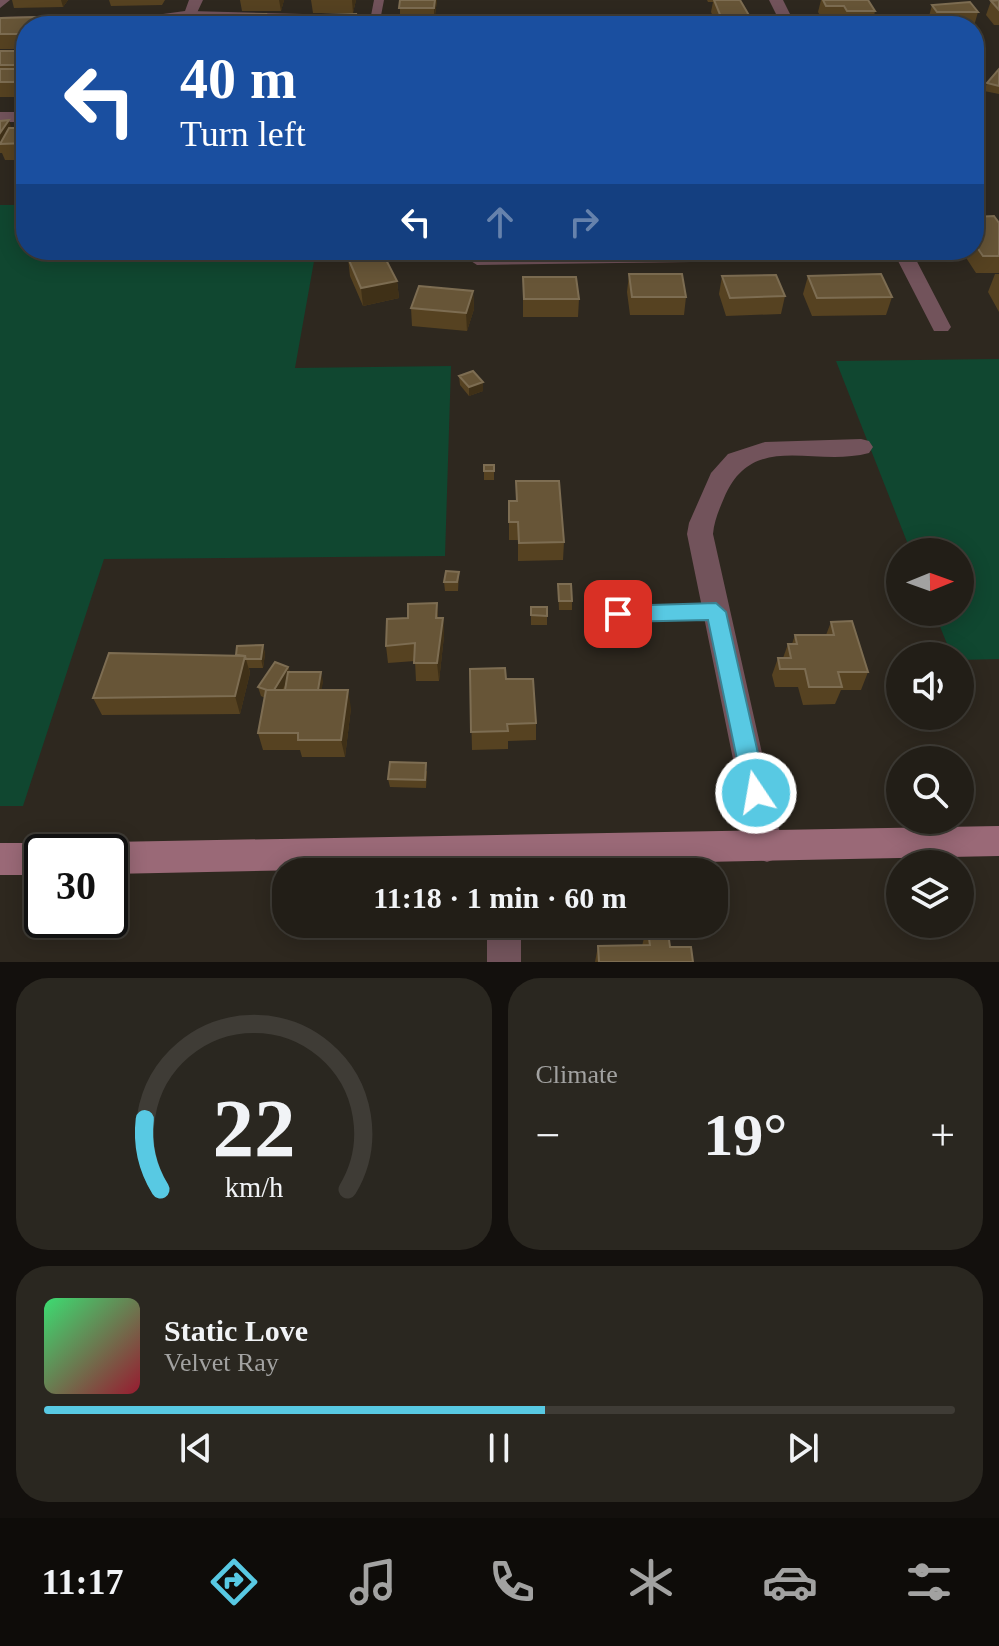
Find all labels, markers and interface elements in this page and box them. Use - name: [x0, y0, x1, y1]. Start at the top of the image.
- icon: left: [48, 48, 152, 152]
- text: 40 m: [180, 48, 297, 110]
- text: Turn left: [180, 114, 306, 154]
- icon: left: [394, 200, 438, 244]
- icon: ahead: [478, 200, 522, 244]
- icon: right: [562, 200, 606, 244]
- north arrow: [886, 538, 974, 626]
- map controls: [886, 538, 974, 938]
- pin: [584, 580, 652, 648]
- icon: arrive: [596, 592, 640, 636]
- button: sound: [886, 642, 974, 730]
- button: search: [886, 746, 974, 834]
- position arrow: [714, 751, 798, 835]
- speed limit sign: 30: [24, 834, 128, 938]
- button: layers: [886, 850, 974, 938]
- text: 11:18 · 1 min · 60 m: [373, 881, 627, 914]
- text: Climate: [536, 1060, 618, 1089]
- text: 22: [212, 1082, 295, 1174]
- text: 19°: [703, 1102, 787, 1168]
- text: −: [536, 1111, 560, 1160]
- text: +: [930, 1111, 955, 1160]
- text: km/h: [224, 1172, 283, 1203]
- text: Static Love: [164, 1314, 308, 1347]
- text: Velvet Ray: [164, 1348, 279, 1377]
- icon: previous: [174, 1426, 218, 1470]
- icon: pause: [477, 1426, 521, 1470]
- icon: next: [781, 1426, 825, 1470]
- icon: directions: [206, 1554, 262, 1610]
- icon: music: [345, 1554, 401, 1610]
- icon: phone: [484, 1554, 540, 1610]
- icon: climate: [623, 1554, 679, 1610]
- icon: car: [762, 1554, 818, 1610]
- icon: filters: [901, 1554, 957, 1610]
- text: 11:17: [41, 1562, 124, 1602]

